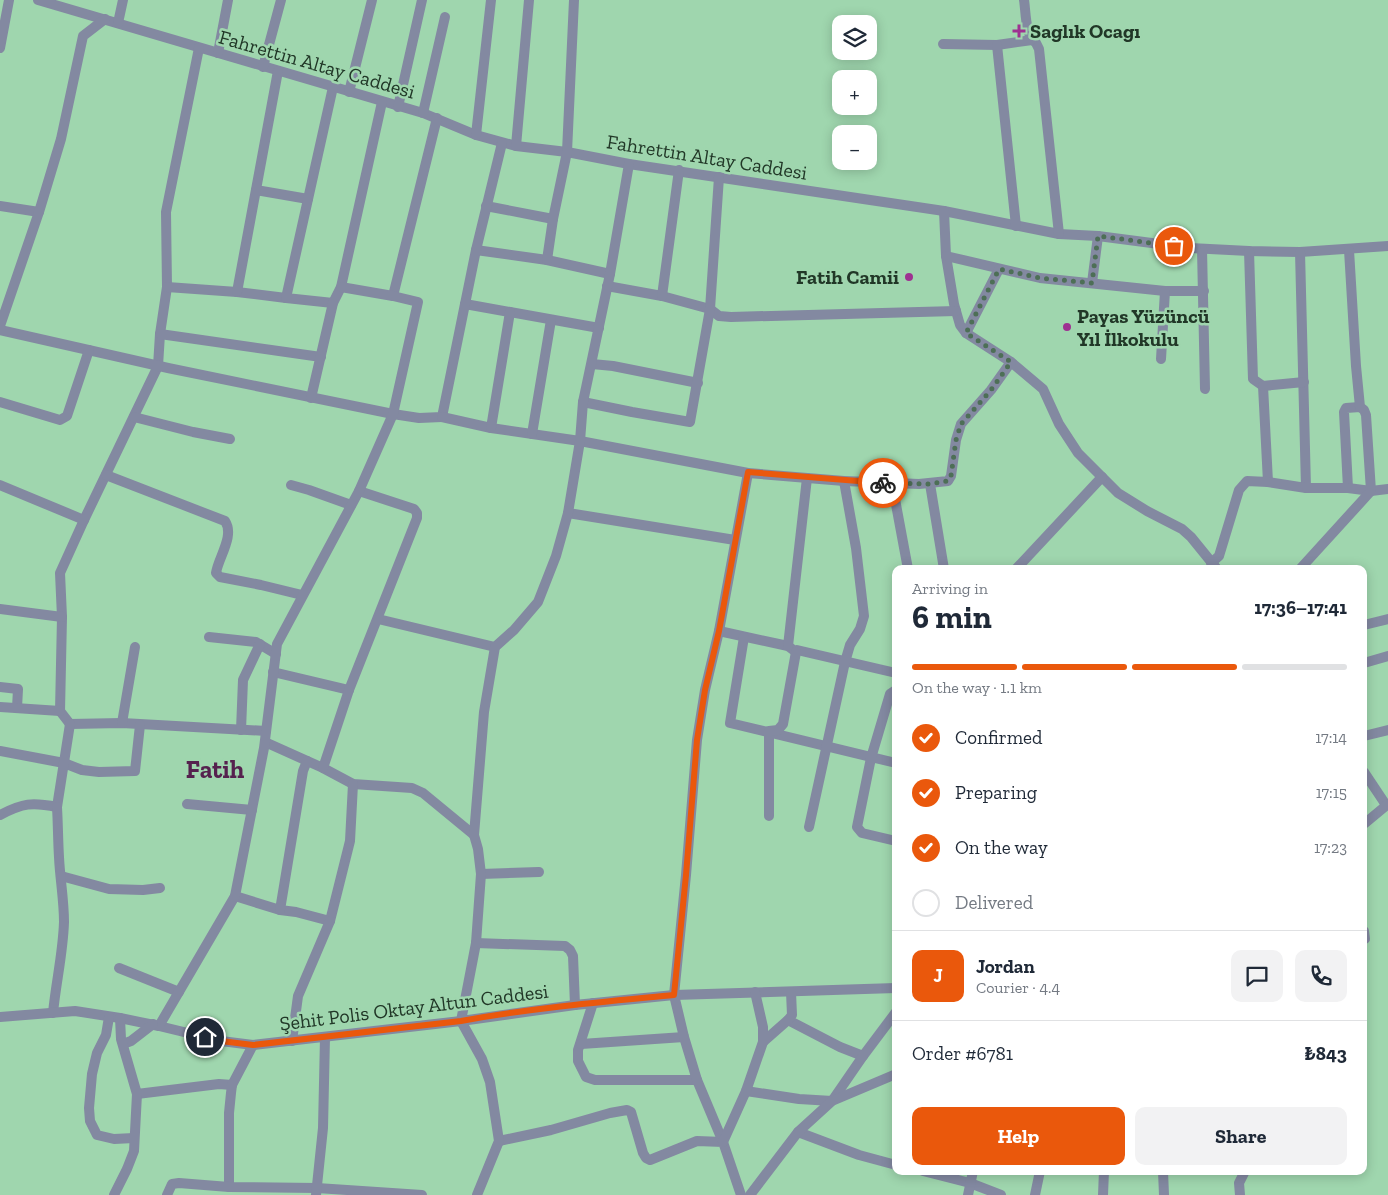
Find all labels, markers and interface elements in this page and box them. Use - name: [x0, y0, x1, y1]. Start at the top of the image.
- map controls: [832, 15, 877, 170]
- button: layers: [832, 15, 877, 60]
- place label: Saglık Ocagı: [1030, 19, 1140, 43]
- street label: Fahrettin Altay Caddesi: [216, 24, 418, 104]
- marker: Saglık Ocagı: [1012, 24, 1026, 38]
- button: +: [832, 70, 877, 115]
- button: −: [832, 125, 877, 170]
- street label: Fahrettin Altay Caddesi: [605, 129, 809, 185]
- pin: [1153, 225, 1195, 267]
- icon: bag: [1160, 232, 1188, 260]
- place label: Fatih Camii: [796, 265, 899, 289]
- marker: Fatih Camii: [903, 271, 915, 283]
- place label: Payas Yüzüncü Yıl İlkokulu: [1077, 304, 1210, 351]
- marker: Payas Yüzüncü Yıl İlkokulu: [1061, 321, 1073, 333]
- courier: [858, 458, 908, 508]
- icon: bike: [869, 469, 897, 497]
- text: Arriving in: [912, 579, 988, 598]
- text: 17:36–17:41: [1254, 596, 1347, 619]
- text: 6 min: [912, 598, 992, 636]
- text: On the way · 1.1 km: [912, 678, 1042, 697]
- icon: check: [912, 724, 940, 752]
- text: Confirmed: [955, 726, 1042, 749]
- text: 17:14: [1315, 728, 1347, 747]
- district label: Fatih: [186, 754, 245, 784]
- icon: check: [912, 779, 940, 807]
- text: Preparing: [955, 781, 1037, 804]
- text: 17:15: [1316, 783, 1347, 802]
- icon: check: [912, 834, 940, 862]
- text: On the way: [955, 836, 1048, 859]
- text: 17:23: [1314, 838, 1347, 857]
- text: Delivered: [955, 891, 1033, 914]
- button: chat: [1231, 950, 1283, 1002]
- button: phone: [1295, 950, 1347, 1002]
- text: Jordan: [976, 955, 1035, 978]
- text: J: [933, 964, 943, 987]
- text: Courier · 4.4: [976, 978, 1060, 997]
- street label: Şehit Polis Oktay Altun Caddesi: [278, 979, 550, 1035]
- pin: [184, 1016, 226, 1058]
- icon: home: [191, 1023, 219, 1051]
- text: Order #6781: [912, 1042, 1013, 1065]
- text: ₺843: [1304, 1042, 1347, 1065]
- button: Help: [912, 1107, 1125, 1165]
- button: Share: [1135, 1107, 1347, 1165]

